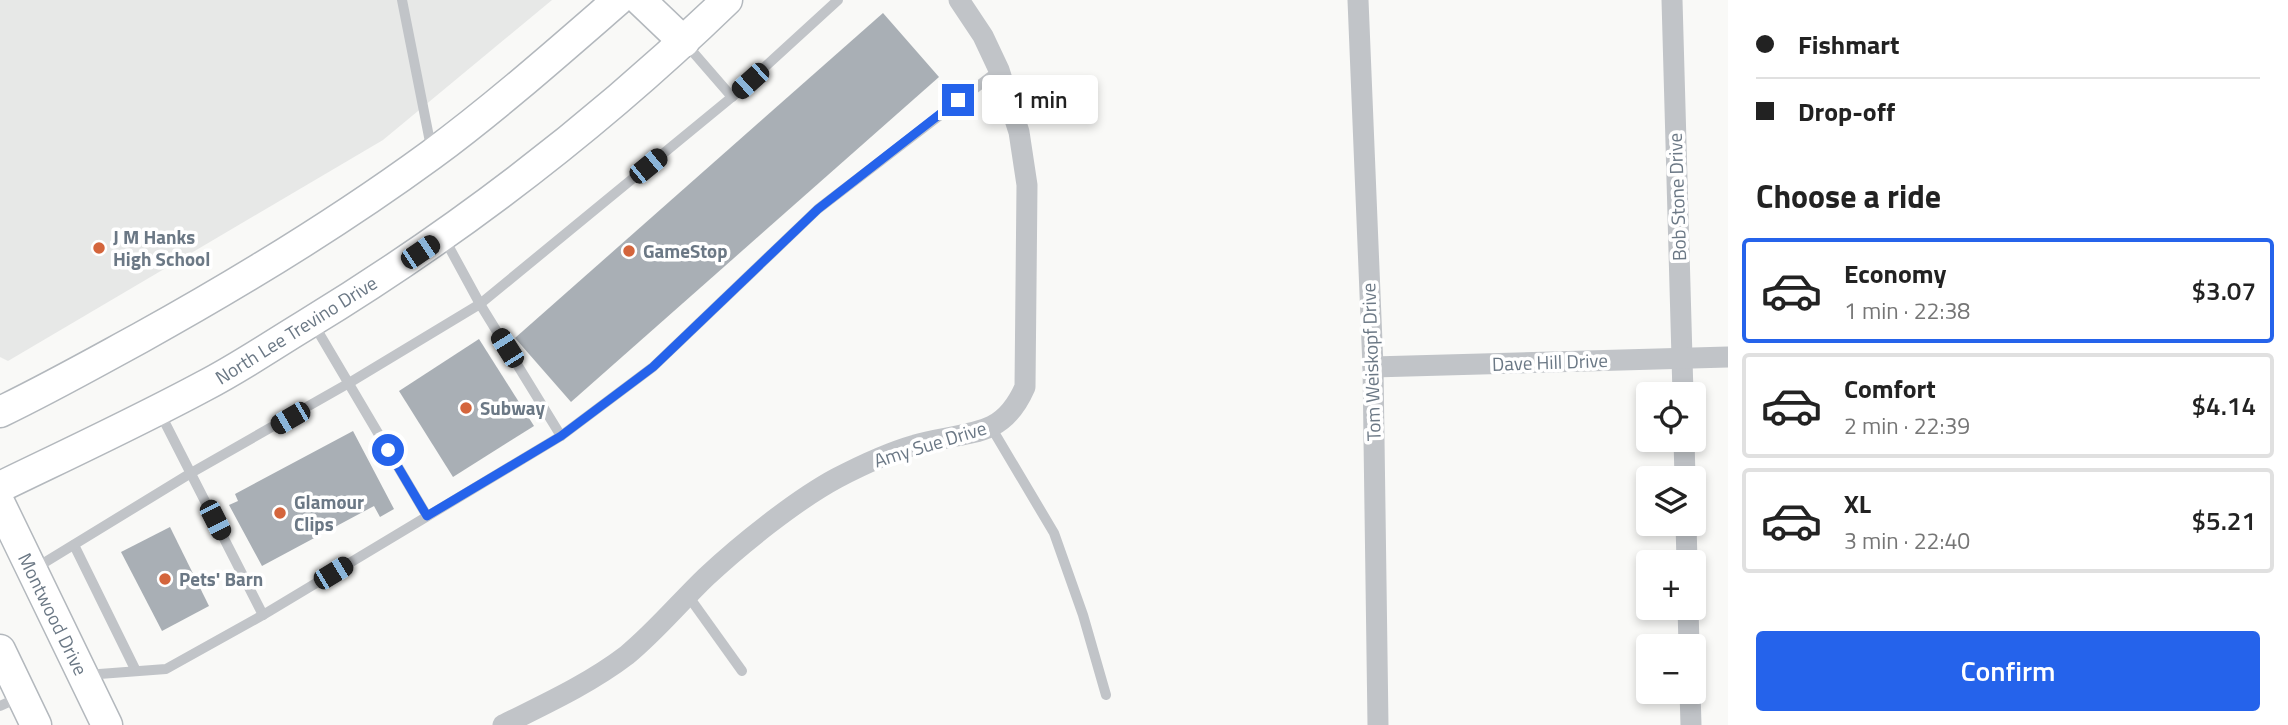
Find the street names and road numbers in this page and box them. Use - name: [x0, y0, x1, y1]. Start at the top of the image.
- street label: Bob Stone Drive: [1660, 132, 1693, 262]
- street label: North Lee Trevino Drive: [209, 268, 382, 391]
- street label: Tom Weiskopf Drive: [1353, 282, 1388, 442]
- street label: Dave Hill Drive: [1492, 345, 1608, 378]
- street label: Amy Sue Drive: [870, 413, 990, 474]
- street label: Montwood Drive: [11, 548, 96, 680]

